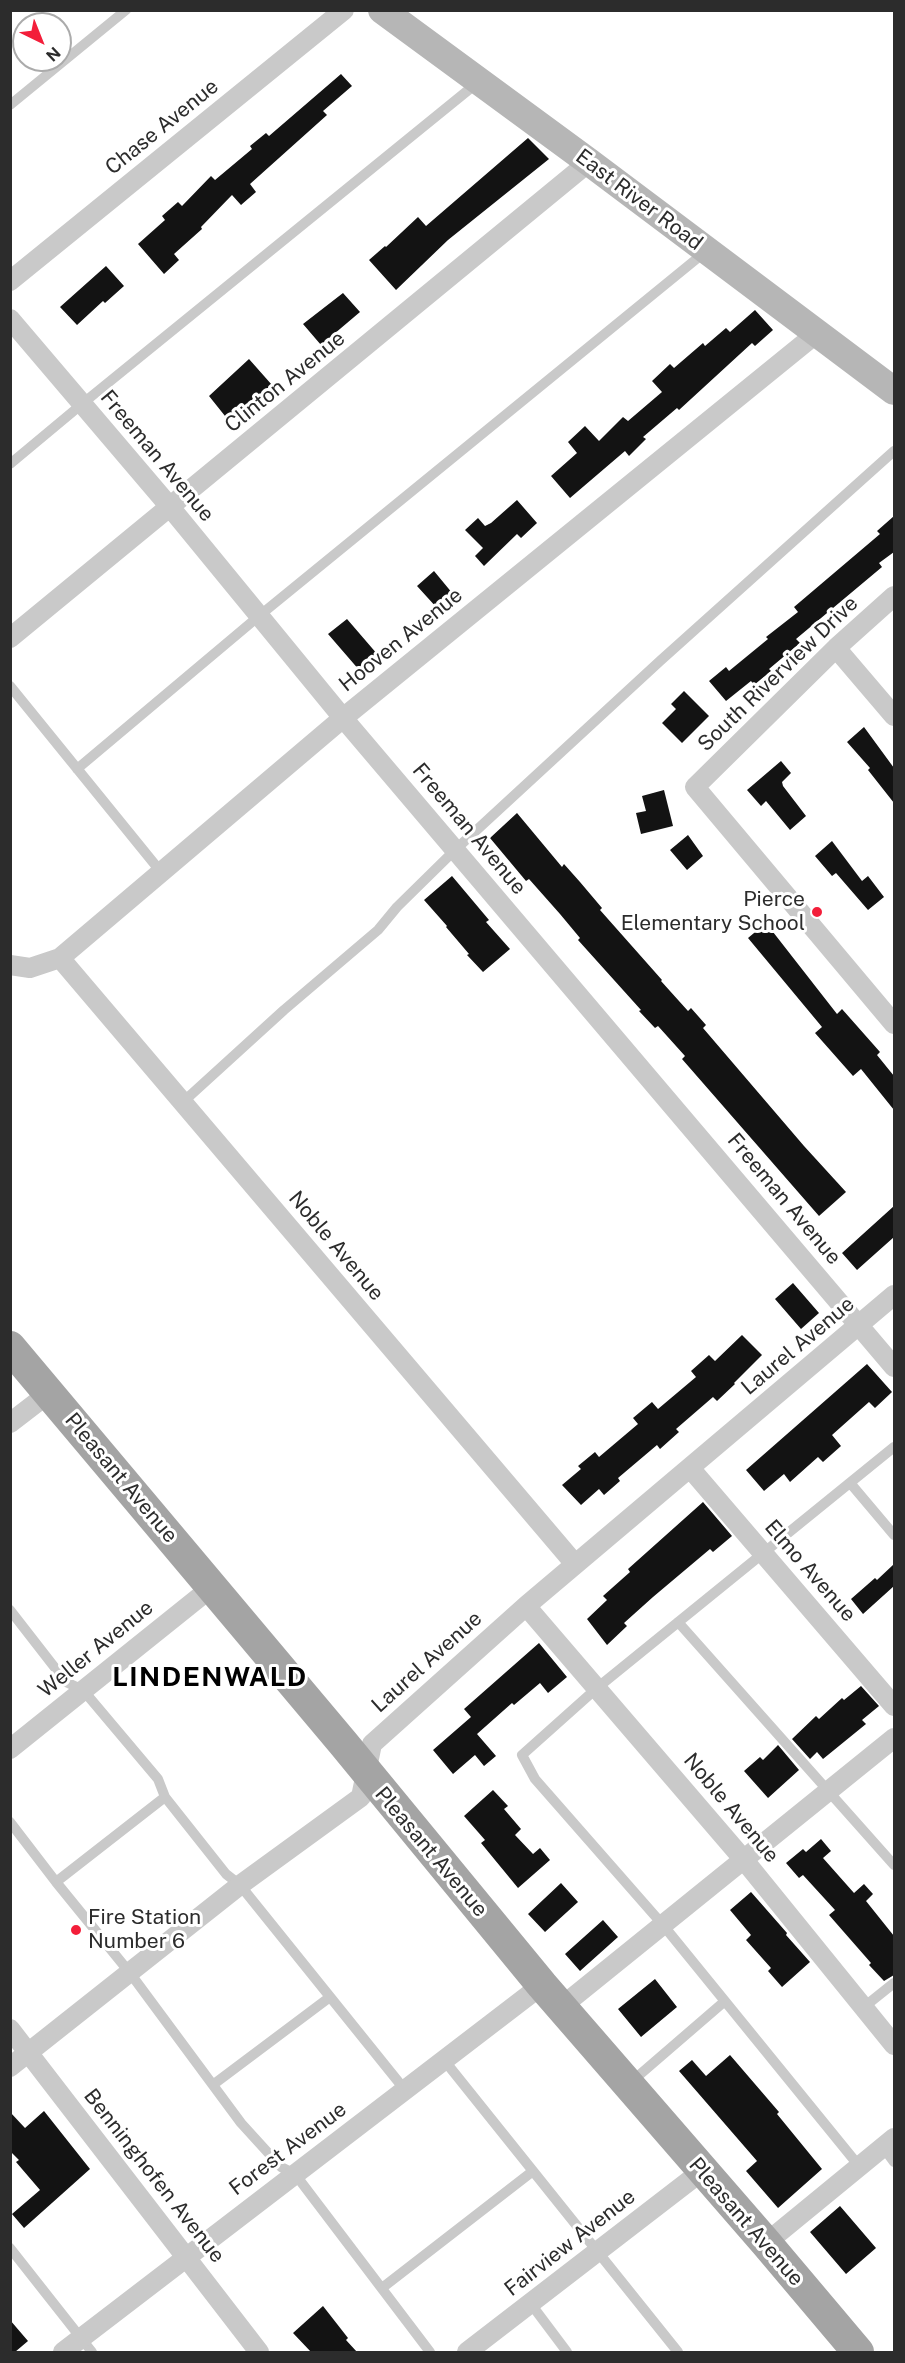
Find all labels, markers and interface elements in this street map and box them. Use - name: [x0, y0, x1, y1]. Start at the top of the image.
- north arrow: [12, 12, 72, 72]
- text: N: [42, 43, 64, 65]
- street label: Chase Avenue: [101, 74, 223, 180]
- street label: East River Road: [570, 144, 708, 256]
- street label: Clinton Avenue: [220, 326, 350, 438]
- street label: Freeman Avenue: [95, 385, 219, 527]
- street label: Hooven Avenue: [334, 583, 468, 697]
- street label: South Riverview Drive: [693, 591, 863, 757]
- street label: Freeman Avenue: [407, 758, 531, 900]
- place label: Pierce Elementary School: [621, 887, 805, 937]
- marker: Pierce Elementary School: [810, 905, 824, 919]
- street label: Freeman Avenue: [722, 1128, 846, 1270]
- street label: Noble Avenue: [283, 1186, 389, 1306]
- street label: Laurel Avenue: [737, 1292, 859, 1400]
- street label: Pleasant Avenue: [59, 1408, 183, 1548]
- street label: Elmo Avenue: [759, 1515, 861, 1627]
- street label: Weller Avenue: [34, 1595, 158, 1703]
- street label: Laurel Avenue: [367, 1606, 487, 1718]
- district label: LINDENWALD: [112, 1662, 308, 1694]
- street label: Noble Avenue: [678, 1748, 784, 1868]
- street label: Pleasant Avenue: [369, 1782, 493, 1922]
- place label: Fire Station Number 6: [88, 1905, 201, 1955]
- marker: Fire Station Number 6: [69, 1923, 83, 1937]
- street label: Benninghofen Avenue: [78, 2084, 230, 2268]
- street label: Forest Avenue: [225, 2097, 351, 2201]
- street label: Pleasant Avenue: [683, 2153, 809, 2291]
- street label: Fairview Avenue: [500, 2184, 640, 2302]

